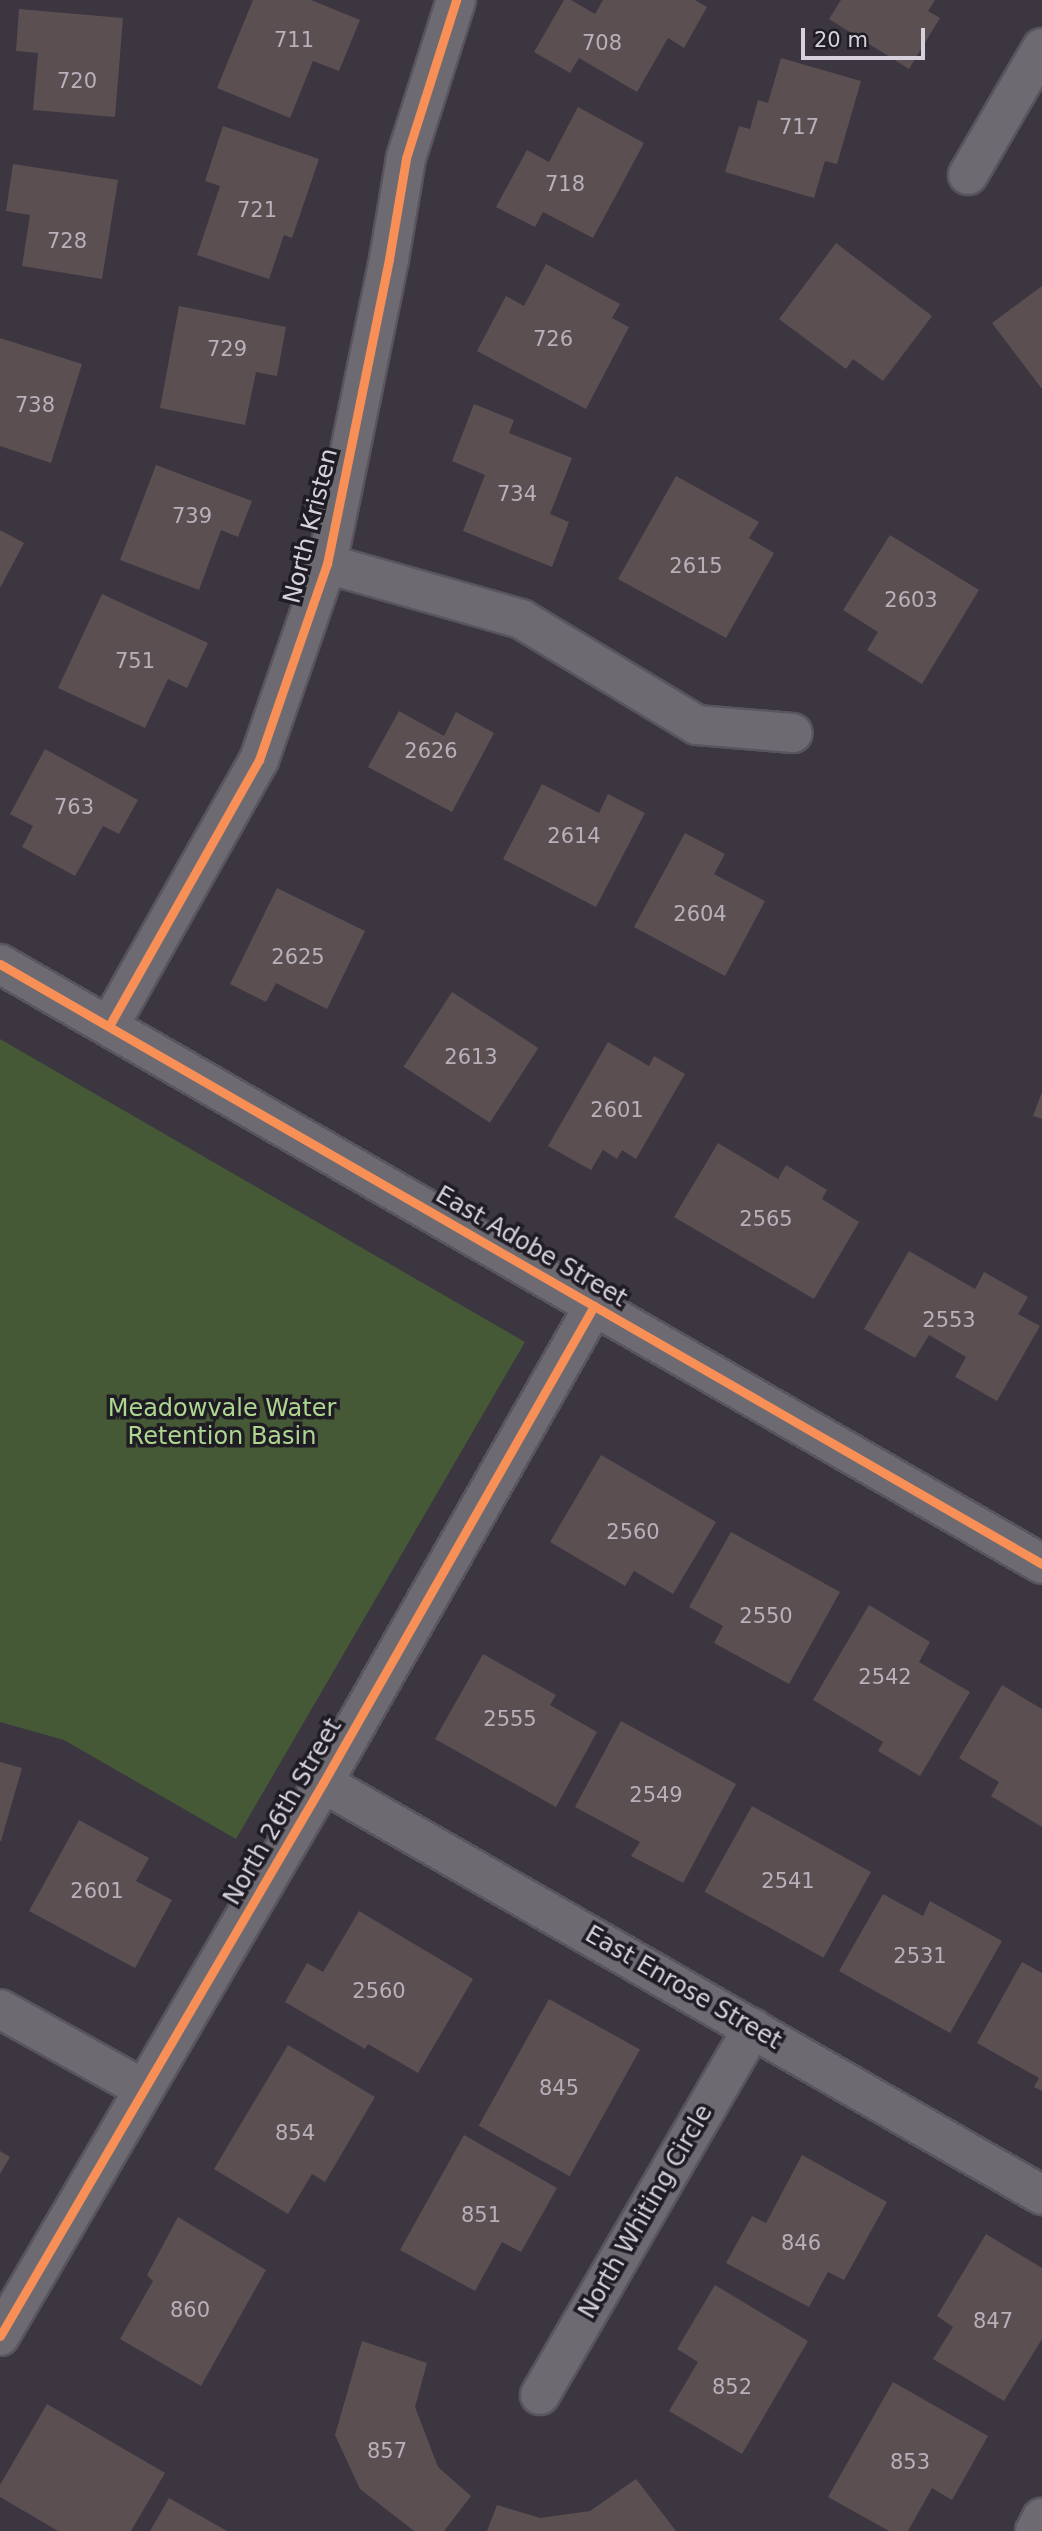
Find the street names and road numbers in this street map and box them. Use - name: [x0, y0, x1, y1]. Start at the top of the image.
- street label: North Kristen: [278, 445, 344, 607]
- street label: East Adobe Street: [430, 1181, 632, 1313]
- street label: North 26th Street: [218, 1714, 348, 1910]
- street label: East Enrose Street: [580, 1920, 786, 2056]
- street label: North Whiting Circle: [573, 2100, 719, 2324]

